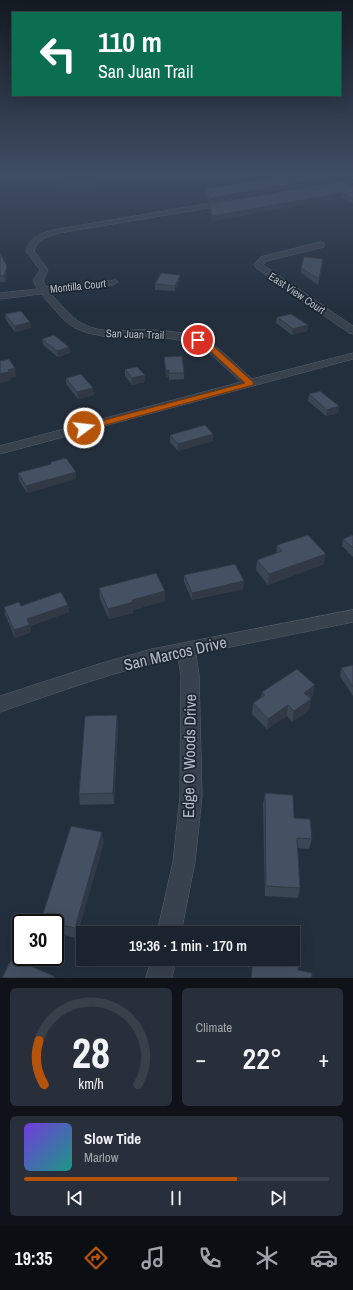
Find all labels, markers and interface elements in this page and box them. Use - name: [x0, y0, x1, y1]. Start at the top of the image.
- text: 110 m: [98, 23, 162, 61]
- icon: left: [32, 28, 84, 80]
- text: San Juan Trail: [98, 59, 193, 84]
- street label: East View Court: [266, 269, 328, 317]
- street label: Montilla Court: [49, 276, 107, 296]
- pin: [181, 323, 215, 357]
- street label: San Juan Trail: [106, 326, 164, 342]
- icon: arrive: [187, 329, 209, 351]
- position arrow: [63, 407, 105, 449]
- street label: San Marcos Drive: [121, 630, 229, 676]
- street label: Edge O Woods Drive: [177, 694, 201, 818]
- speed limit sign: 30: [12, 914, 64, 966]
- text: 19:36 · 1 min · 170 m: [129, 935, 247, 956]
- text: Climate: [196, 1019, 232, 1036]
- text: 28: [72, 1025, 110, 1081]
- text: 22°: [243, 1038, 282, 1078]
- text: −: [196, 1044, 206, 1074]
- text: +: [318, 1044, 329, 1074]
- text: km/h: [78, 1074, 103, 1093]
- text: Slow Tide: [84, 1128, 141, 1149]
- text: Marlow: [84, 1149, 118, 1166]
- icon: previous: [64, 1187, 86, 1209]
- icon: pause: [165, 1187, 187, 1209]
- icon: next: [267, 1187, 289, 1209]
- icon: directions: [82, 1244, 110, 1272]
- icon: music: [139, 1244, 167, 1272]
- icon: phone: [196, 1244, 224, 1272]
- icon: climate: [253, 1244, 281, 1272]
- icon: car: [310, 1244, 338, 1272]
- text: 19:35: [15, 1246, 52, 1271]

